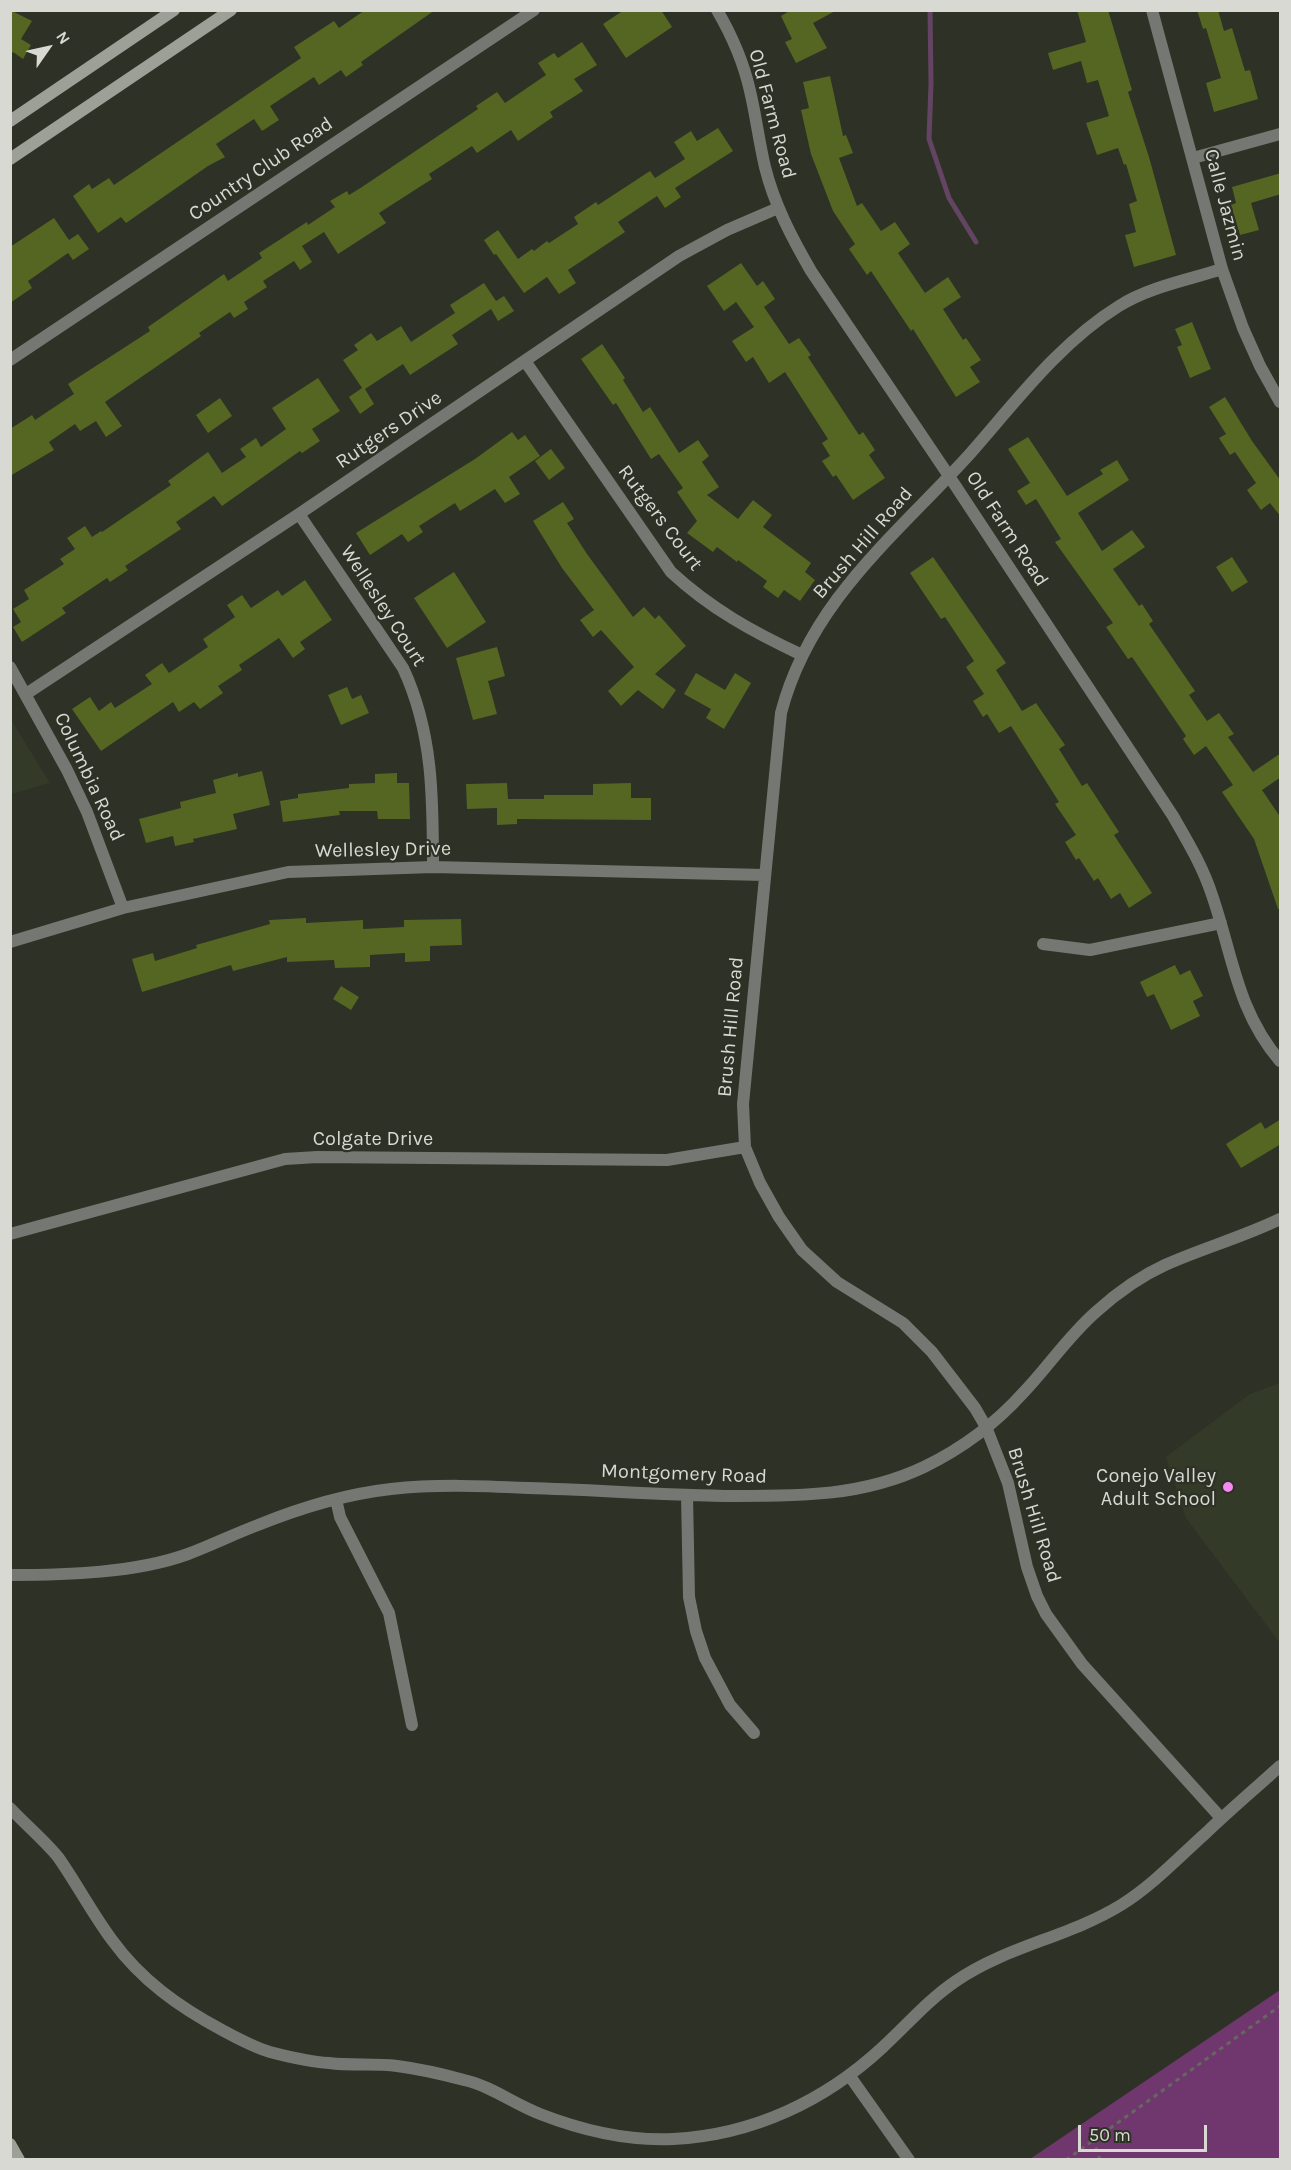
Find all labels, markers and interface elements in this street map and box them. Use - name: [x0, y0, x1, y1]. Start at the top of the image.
- north arrow: [18, 18, 78, 78]
- text: N: [52, 28, 74, 48]
- street label: Old Farm Road: [743, 47, 801, 181]
- street label: Country Club Road: [184, 112, 338, 226]
- street label: Calle Jazmin: [1199, 146, 1251, 264]
- street label: Rutgers Drive: [331, 386, 447, 474]
- street label: Rutgers Court: [613, 460, 707, 576]
- street label: Old Farm Road: [961, 467, 1053, 591]
- street label: Brush Hill Road: [808, 482, 918, 604]
- street label: Wellesley Court: [335, 541, 431, 671]
- street label: Columbia Road: [49, 709, 129, 845]
- street label: Wellesley Drive: [315, 837, 451, 863]
- street label: Brush Hill Road: [713, 956, 749, 1098]
- street label: Colgate Drive: [313, 1127, 433, 1151]
- street label: Brush Hill Road: [1002, 1444, 1066, 1586]
- street label: Montgomery Road: [601, 1459, 767, 1489]
- place label: Conejo Valley Adult School: [1096, 1464, 1216, 1511]
- marker: Conejo Valley Adult School: [1221, 1480, 1235, 1494]
- scale bar: [1081, 2113, 1210, 2151]
- text: 50 m: [1089, 2124, 1131, 2146]

